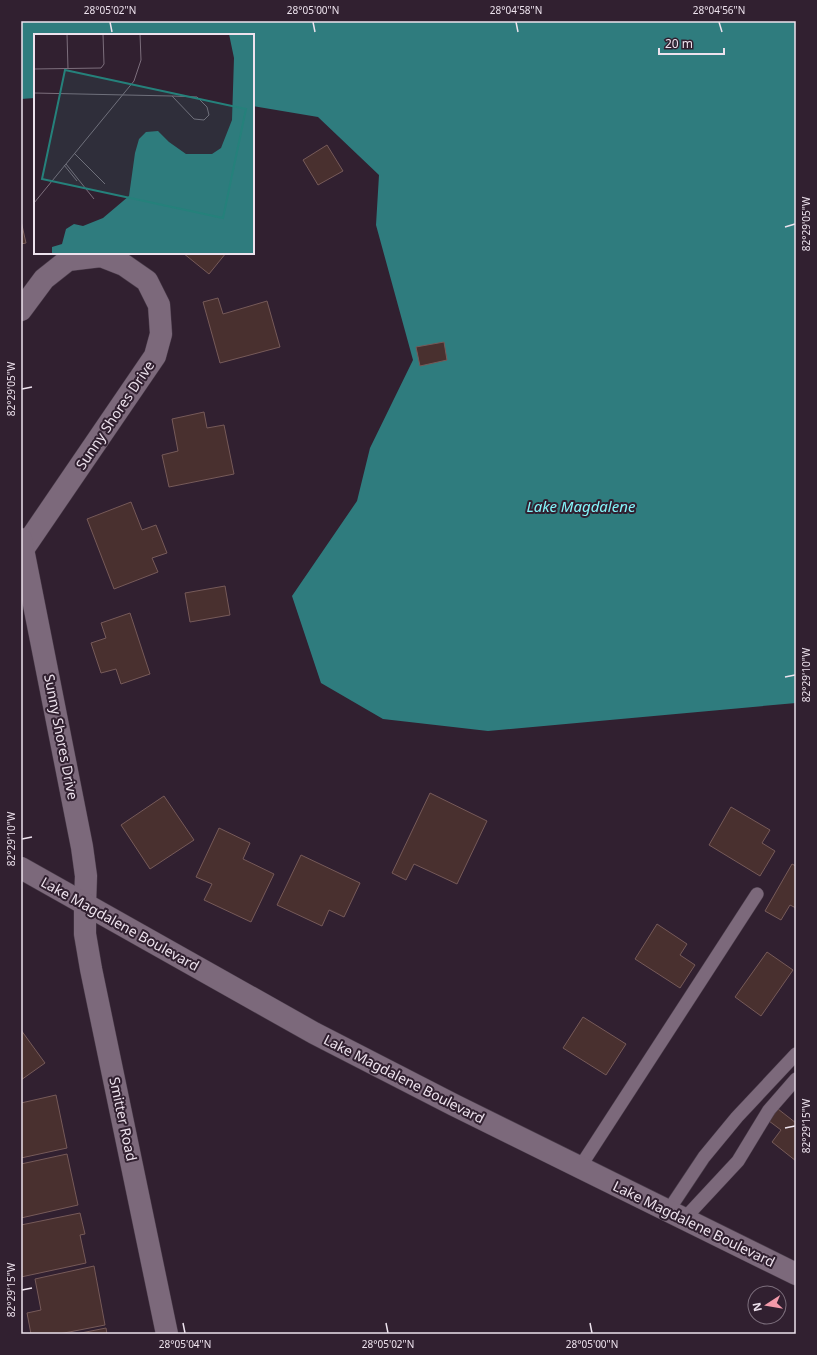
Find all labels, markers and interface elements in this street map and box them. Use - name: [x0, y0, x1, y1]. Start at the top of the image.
- text: 28°05'02"N: [84, 3, 136, 17]
- text: 28°05'00"N: [287, 3, 339, 17]
- text: 28°04'58"N: [490, 3, 542, 17]
- text: 28°04'56"N: [693, 3, 745, 17]
- scale bar: [659, 30, 724, 56]
- inset map: [34, 34, 254, 254]
- text: 20 m: [665, 35, 693, 52]
- text: 82°29'05"W: [799, 196, 813, 251]
- street label: Sunny Shores Drive: [71, 356, 158, 473]
- text: 82°29'05"W: [4, 361, 18, 416]
- water label: Lake Magdalene: [527, 496, 636, 516]
- text: 82°29'10"W: [799, 647, 813, 702]
- street label: Sunny Shores Drive: [40, 672, 83, 801]
- text: 82°29'10"W: [4, 811, 18, 866]
- street label: Lake Magdalene Boulevard: [38, 872, 203, 975]
- street label: Lake Magdalene Boulevard: [321, 1030, 488, 1127]
- street label: Smitter Road: [105, 1075, 142, 1163]
- text: 82°29'15"W: [799, 1098, 813, 1153]
- street label: Lake Magdalene Boulevard: [610, 1176, 778, 1271]
- text: 82°29'15"W: [4, 1262, 18, 1317]
- north arrow: [747, 1285, 787, 1325]
- text: N: [748, 1301, 765, 1313]
- text: 28°05'04"N: [159, 1337, 211, 1351]
- text: 28°05'02"N: [362, 1337, 414, 1351]
- text: 28°05'00"N: [566, 1337, 618, 1351]

